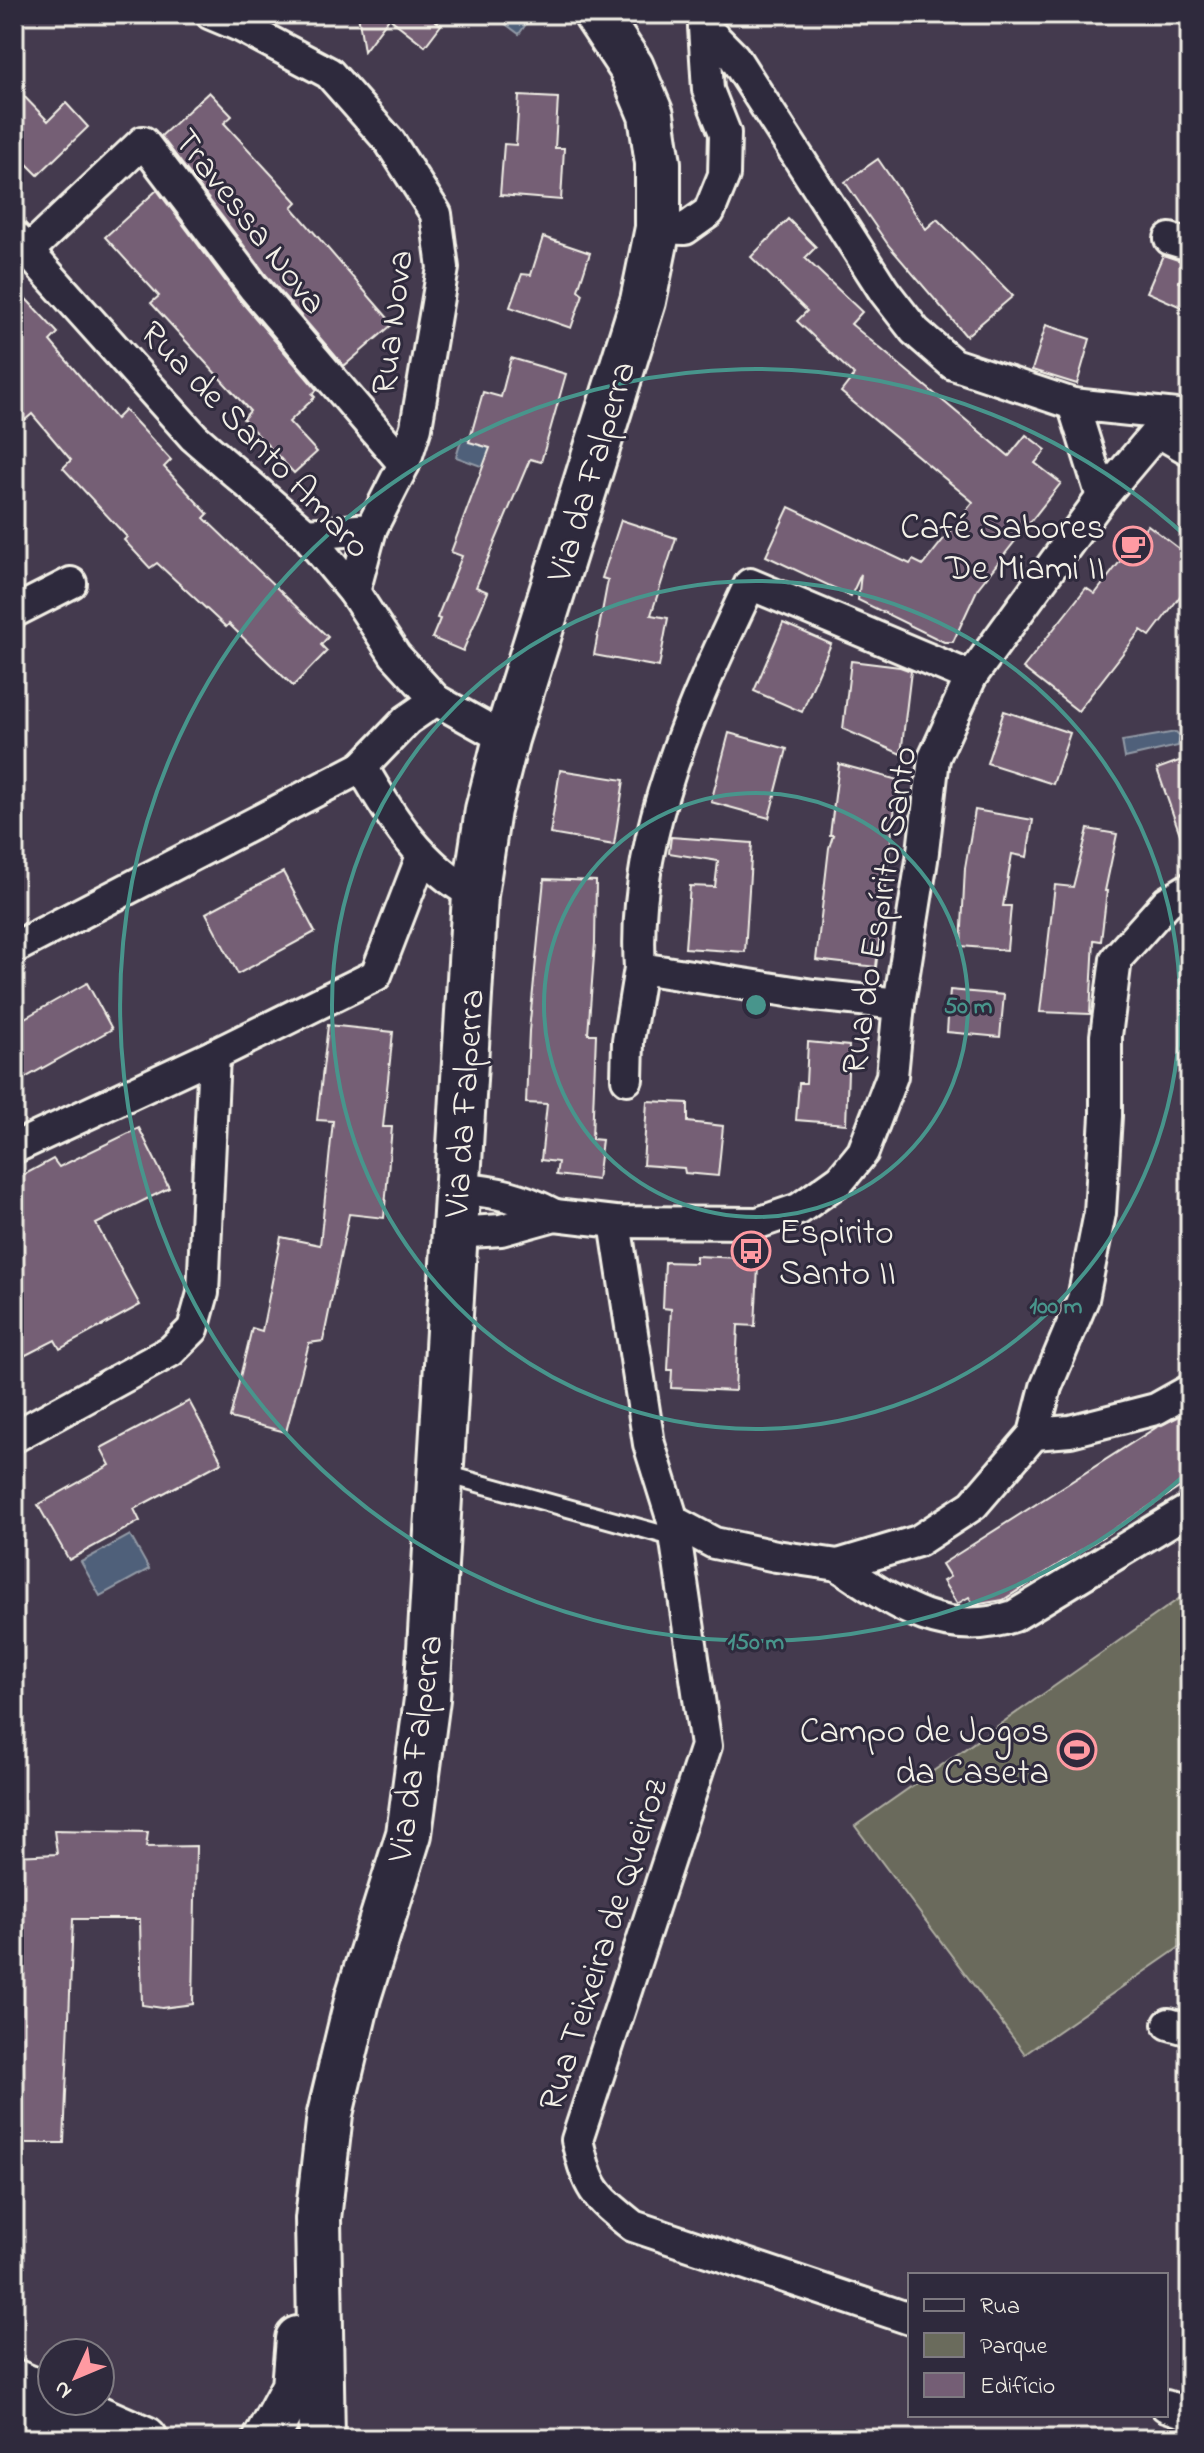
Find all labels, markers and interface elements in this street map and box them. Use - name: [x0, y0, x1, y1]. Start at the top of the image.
- street label: Travessa Nova: [159, 118, 338, 327]
- street label: Rua Nova: [359, 247, 430, 398]
- street label: Rua de Santo Amaro: [126, 310, 382, 572]
- street label: Via da Falperra: [534, 355, 652, 590]
- place label: Café Sabores De Miami II: [900, 503, 1105, 597]
- cafe icon: Café Sabores De Miami II: [1112, 525, 1154, 567]
- street label: Rua do Espírito Santo: [829, 743, 934, 1079]
- street label: Via da Falperra: [432, 987, 501, 1220]
- text: 50 m: [944, 990, 993, 1025]
- centre of rings: [742, 991, 770, 1019]
- place label: Espirito Santo II: [779, 1208, 896, 1302]
- bus stop icon: Espirito Santo II: [730, 1230, 772, 1272]
- text: 100 m: [1030, 1290, 1083, 1325]
- text: 150 m: [728, 1626, 785, 1661]
- street label: Via da Falperra: [375, 1632, 460, 1866]
- place label: Campo de Jogos da Caseta: [800, 1707, 1049, 1801]
- sports icon: Campo de Jogos da Caseta: [1056, 1729, 1098, 1771]
- street label: Rua Teixeira de Queiroz: [526, 1771, 684, 2119]
- legend: [908, 2273, 1168, 2417]
- text: Rua: [980, 2290, 1020, 2325]
- text: Parque: [980, 2330, 1047, 2365]
- north arrow: [36, 2337, 116, 2417]
- text: Edifício: [980, 2370, 1055, 2405]
- text: N: [47, 2372, 80, 2405]

